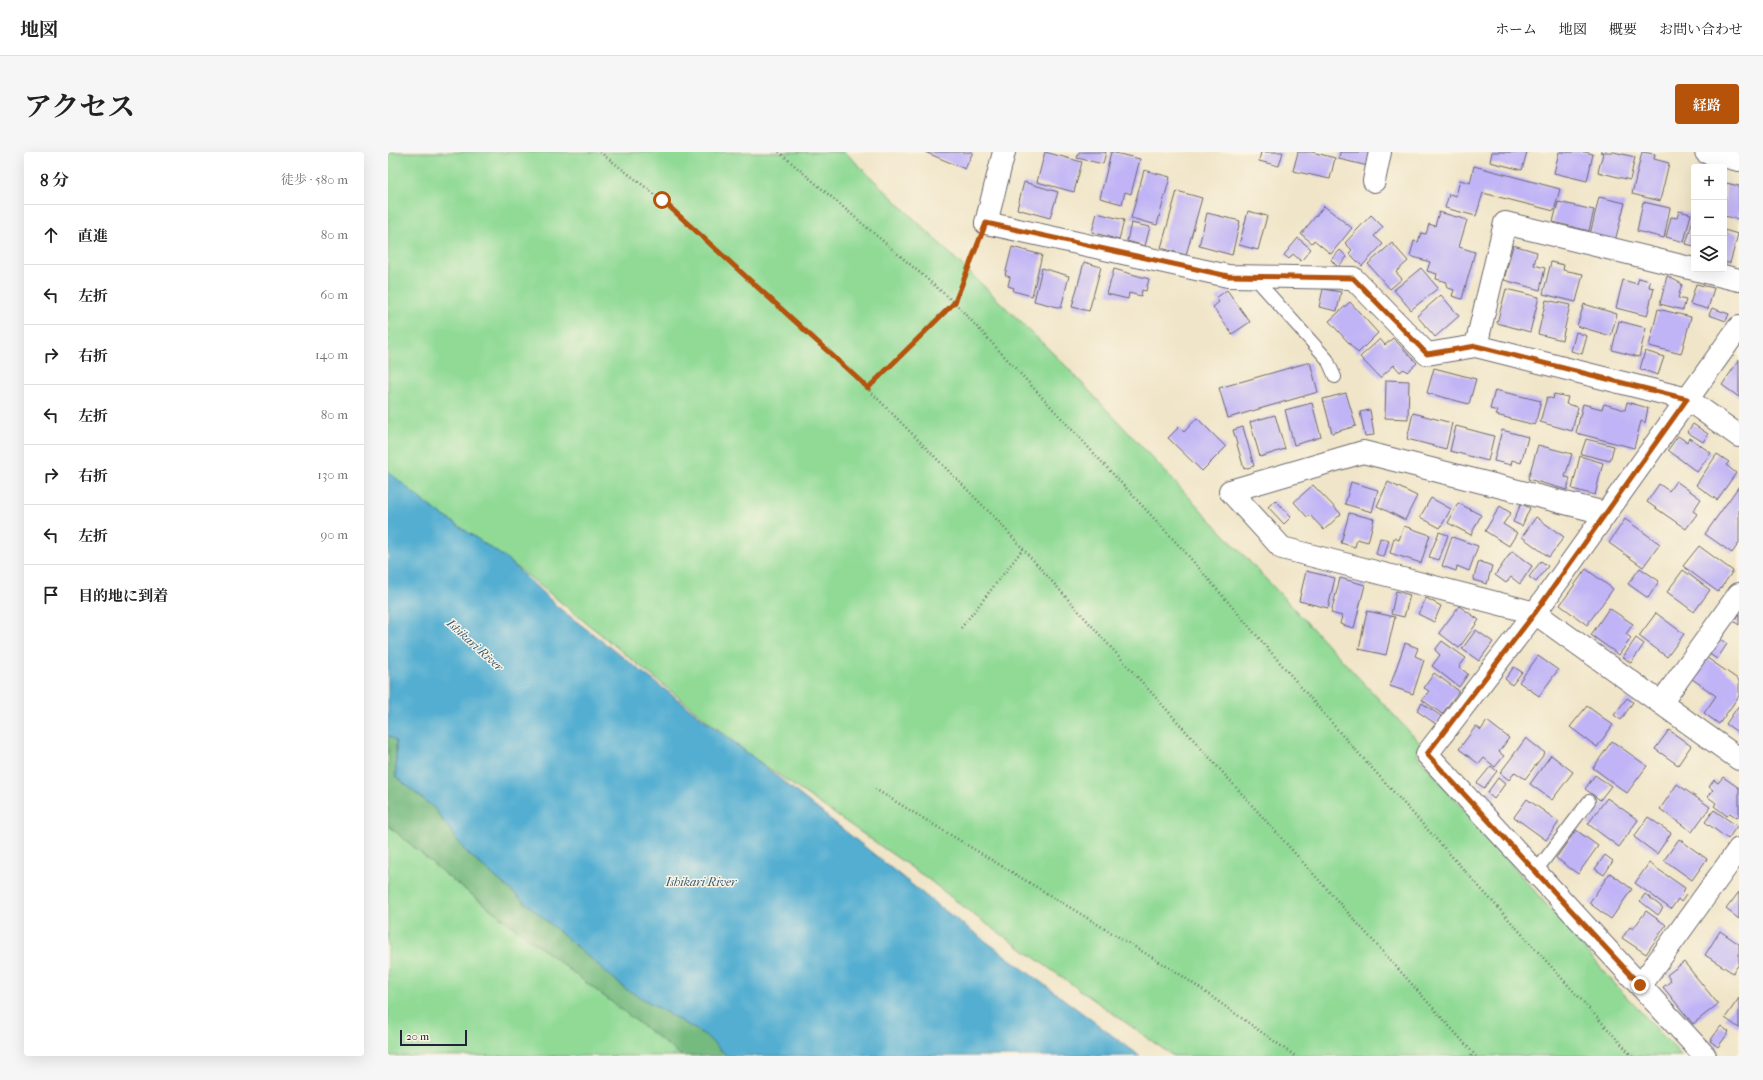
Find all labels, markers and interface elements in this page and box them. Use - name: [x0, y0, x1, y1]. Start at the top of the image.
- text: 地図: [20, 19, 58, 41]
- text: ホーム: [1495, 21, 1537, 38]
- text: 地図: [1559, 21, 1587, 38]
- text: 概要: [1609, 21, 1637, 38]
- text: お問い合わせ: [1659, 21, 1743, 38]
- button: 経路: [1675, 84, 1739, 124]
- text: アクセス: [24, 90, 135, 123]
- map controls: [1691, 164, 1727, 272]
- button: +: [1691, 164, 1727, 200]
- text: 8 分: [40, 170, 69, 190]
- text: 徒歩 · 580 m: [281, 172, 348, 187]
- route start: [653, 191, 671, 209]
- button: −: [1691, 200, 1727, 236]
- icon: ahead: [40, 224, 62, 246]
- text: 直進: [78, 227, 108, 245]
- text: 80 m: [321, 227, 348, 242]
- button: layers: [1691, 236, 1727, 272]
- icon: left: [40, 284, 62, 306]
- text: 左折: [78, 287, 108, 305]
- text: 60 m: [320, 287, 348, 302]
- icon: right: [40, 344, 62, 366]
- text: 右折: [78, 347, 108, 365]
- text: 140 m: [315, 347, 348, 362]
- icon: left: [40, 404, 62, 426]
- text: 左折: [78, 407, 108, 425]
- text: 80 m: [321, 407, 348, 422]
- icon: right: [40, 464, 62, 486]
- text: 右折: [78, 467, 108, 485]
- text: 130 m: [317, 467, 348, 482]
- icon: left: [40, 524, 62, 546]
- text: 左折: [78, 527, 108, 545]
- text: 90 m: [320, 527, 348, 542]
- icon: arrive: [40, 584, 62, 606]
- text: 目的地に到着: [78, 587, 168, 605]
- water label: Ishikari River: [443, 616, 507, 675]
- water label: Ishikari River: [665, 875, 738, 889]
- route end: [1631, 976, 1649, 994]
- scale bar: [400, 1028, 467, 1047]
- text: 20 m: [406, 1030, 429, 1043]

